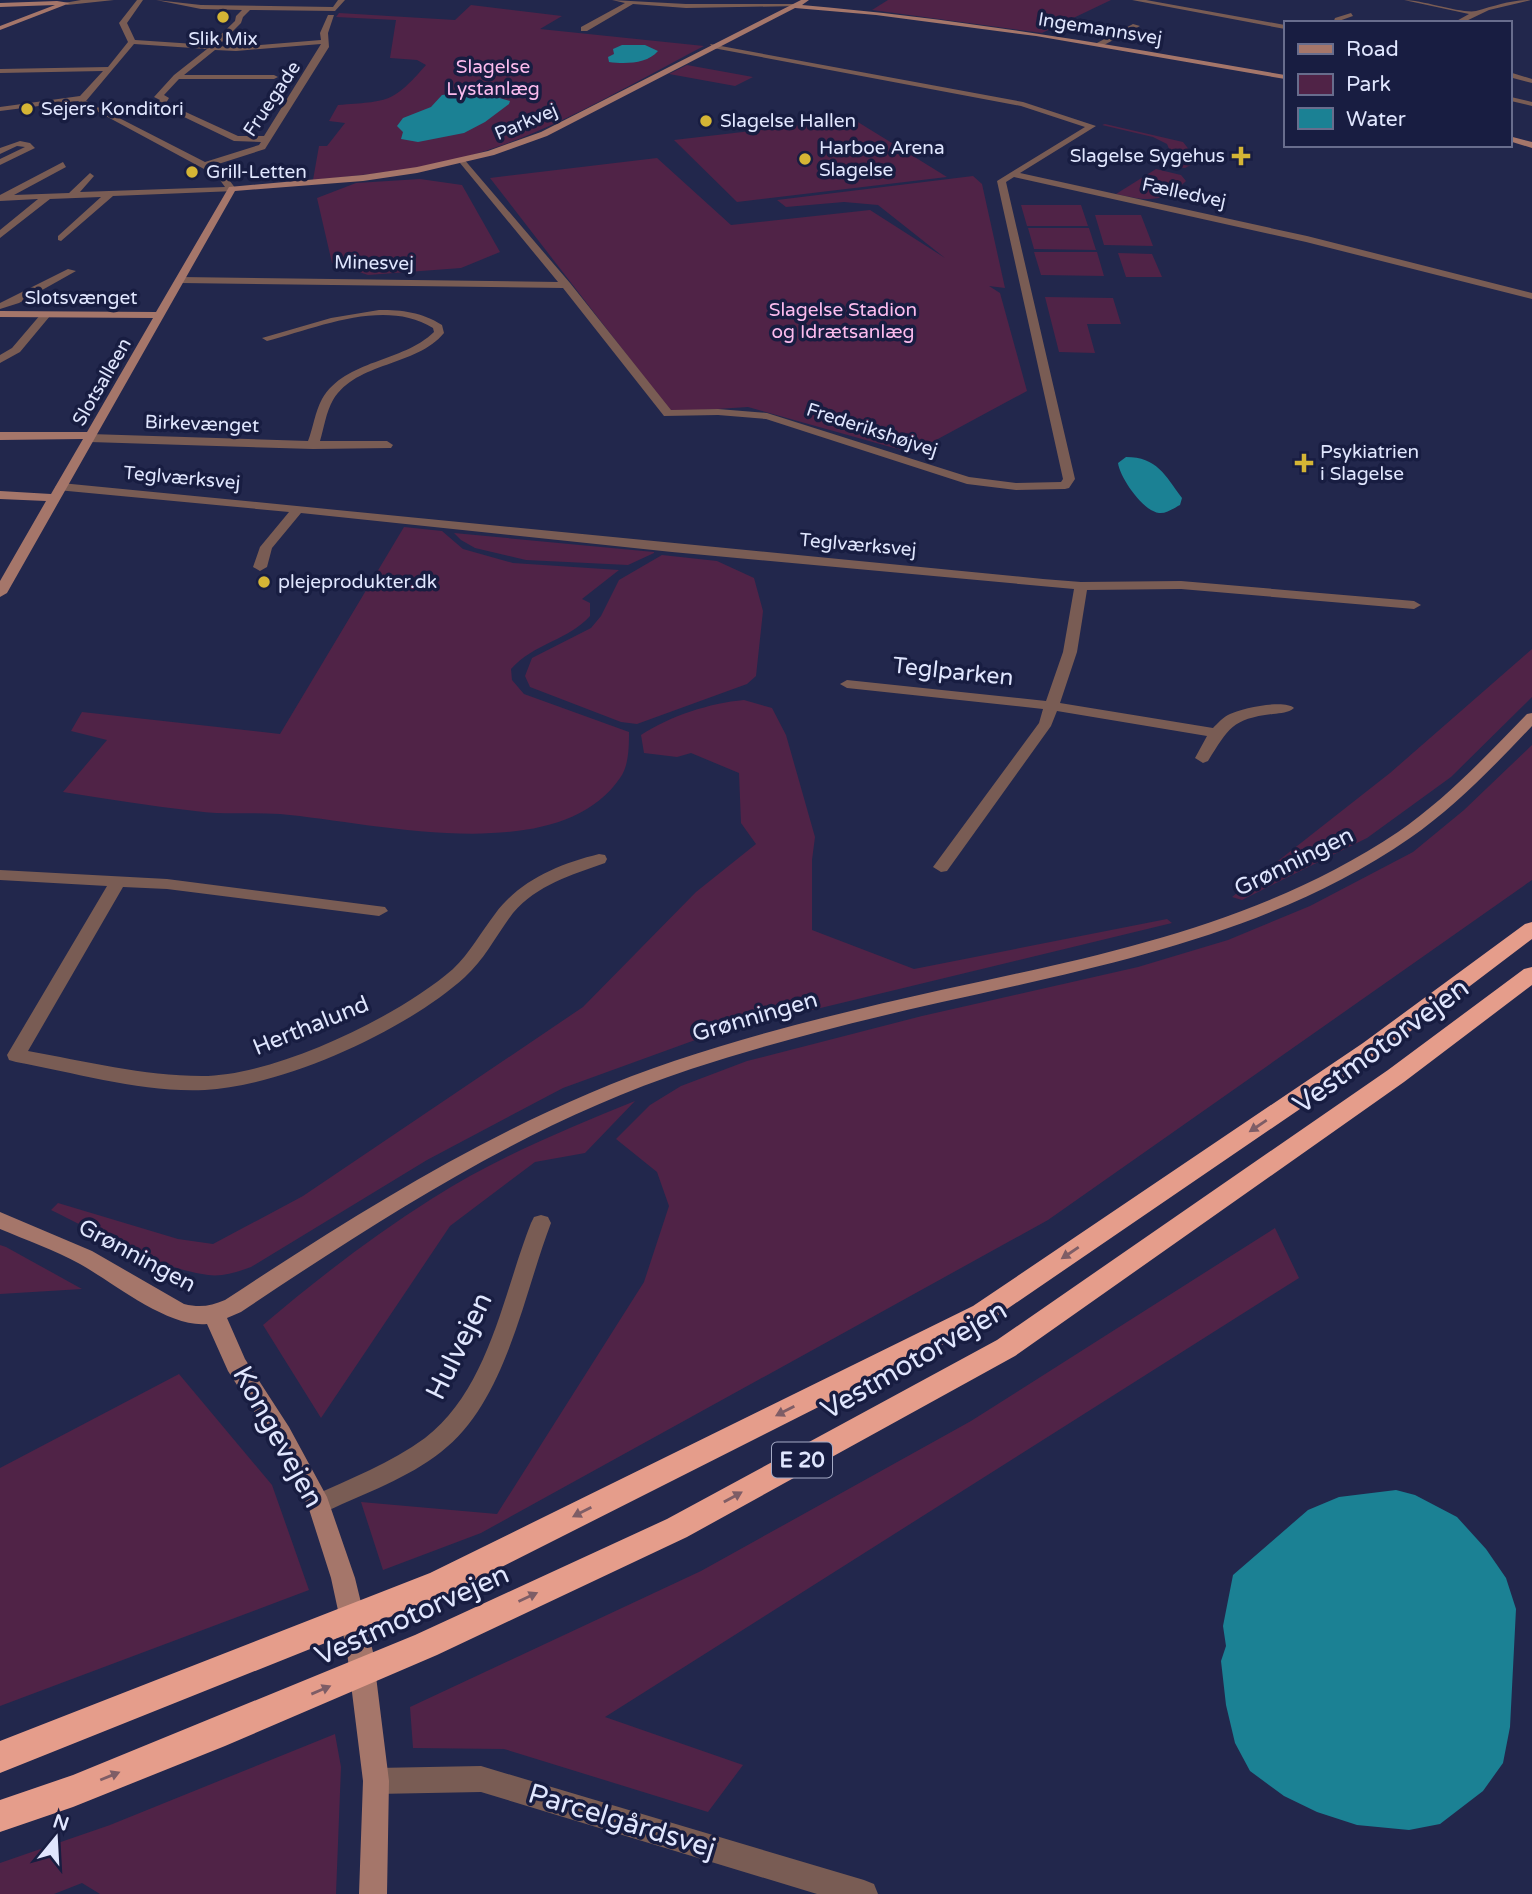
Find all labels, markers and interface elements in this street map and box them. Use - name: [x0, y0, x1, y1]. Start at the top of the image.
- street label: Ingemannsvej: [1036, 8, 1164, 50]
- marker: Slik Mix: [215, 9, 231, 25]
- legend: [1284, 21, 1511, 147]
- place label: Slik Mix: [188, 28, 258, 50]
- text: Road: [1346, 37, 1399, 62]
- park label: Slagelse Lystanlæg: [446, 56, 540, 100]
- street label: Fruegade: [239, 57, 305, 141]
- text: Park: [1346, 72, 1391, 97]
- place label: Sejers Konditori: [41, 98, 184, 120]
- street label: Parkvej: [491, 99, 561, 145]
- marker: Sejers Konditori: [19, 101, 35, 117]
- text: Water: [1346, 107, 1406, 132]
- place label: Slagelse Hallen: [720, 110, 856, 132]
- marker: Slagelse Hallen: [698, 113, 714, 129]
- place label: Harboe Arena Slagelse: [819, 137, 945, 181]
- place label: Slagelse Sygehus: [1070, 145, 1225, 167]
- marker: Slagelse Sygehus: [1231, 146, 1251, 166]
- marker: Harboe Arena Slagelse: [797, 151, 813, 167]
- place label: Grill-Letten: [206, 161, 307, 183]
- marker: Grill-Letten: [184, 164, 200, 180]
- street label: Fælledvej: [1140, 173, 1228, 213]
- street label: Minesvej: [334, 251, 414, 275]
- street label: Slotsvænget: [25, 287, 137, 309]
- park label: Slagelse Stadion og Idrætsanlæg: [769, 299, 917, 343]
- street label: Slotsalleen: [68, 334, 136, 430]
- street label: Frederikshøjvej: [804, 398, 940, 462]
- street label: Birkevænget: [144, 411, 260, 437]
- place label: Psykiatrien i Slagelse: [1320, 441, 1419, 485]
- marker: Psykiatrien i Slagelse: [1294, 453, 1314, 473]
- street label: Teglværksvej: [123, 462, 241, 494]
- street label: Teglværksvej: [799, 529, 917, 561]
- place label: plejeprodukter.dk: [278, 571, 437, 593]
- marker: plejeprodukter.dk: [256, 574, 272, 590]
- street label: Teglparken: [891, 652, 1015, 692]
- street label: Grønningen: [1230, 821, 1358, 903]
- street label: Vestmotorvejen: [1286, 971, 1476, 1121]
- street label: Grønningen: [689, 986, 821, 1048]
- street label: Herthalund: [249, 990, 373, 1062]
- one-way arrow: [1249, 1119, 1267, 1133]
- street label: Grønningen: [73, 1213, 201, 1299]
- one-way arrow: [1060, 1247, 1079, 1260]
- street label: Hulvejen: [418, 1287, 500, 1405]
- street label: Vestmotorvejen: [815, 1293, 1013, 1427]
- street label: Kongevejen: [225, 1360, 331, 1514]
- one-way arrow: [775, 1405, 795, 1416]
- road number: E 20: [772, 1442, 832, 1478]
- one-way arrow: [723, 1491, 742, 1503]
- one-way arrow: [572, 1507, 592, 1518]
- street label: Vestmotorvejen: [310, 1557, 514, 1673]
- one-way arrow: [518, 1591, 539, 1602]
- one-way arrow: [310, 1684, 331, 1695]
- one-way arrow: [100, 1771, 121, 1782]
- street label: Parcelgårdsvej: [524, 1776, 720, 1866]
- north arrow: [21, 1803, 91, 1873]
- text: N: [50, 1810, 72, 1836]

